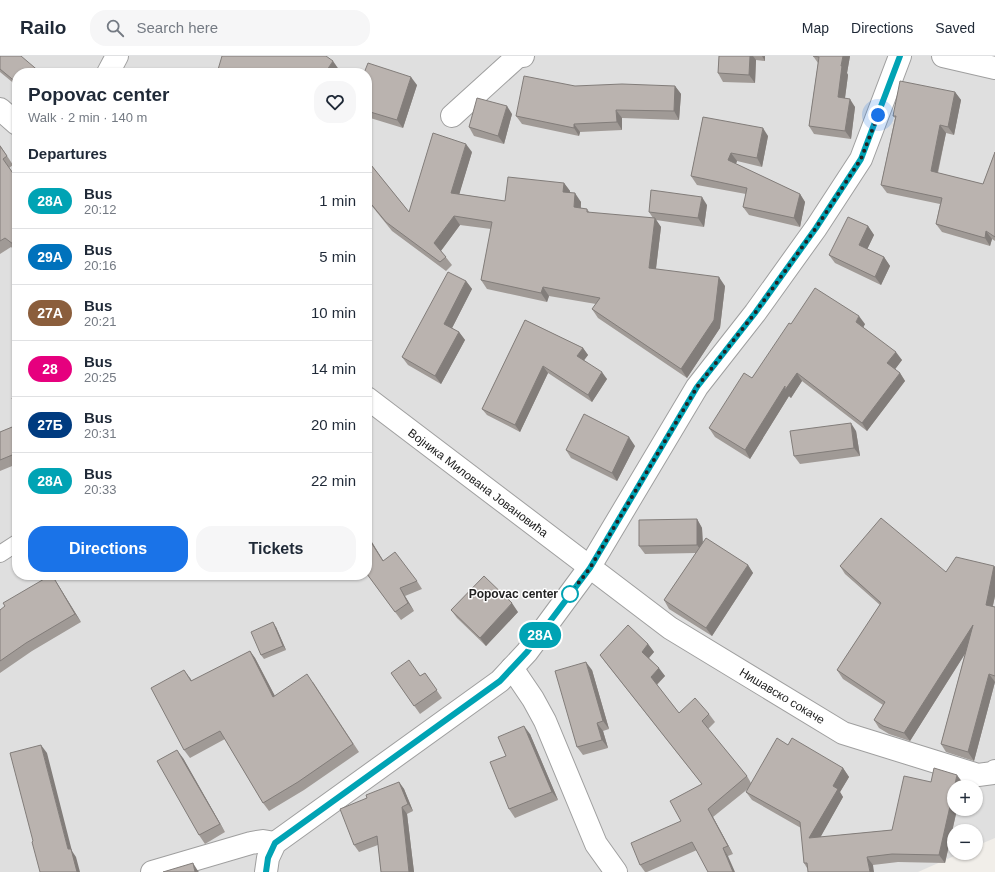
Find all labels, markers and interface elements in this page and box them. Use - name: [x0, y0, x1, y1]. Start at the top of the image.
- search box: [90, 10, 370, 46]
- text: Railo: [20, 17, 66, 38]
- icon: search: [104, 17, 126, 39]
- text: Search here: [136, 19, 218, 36]
- text: Map: [802, 20, 829, 36]
- text: Directions: [851, 20, 913, 36]
- text: Saved: [935, 20, 975, 36]
- button: heart: [314, 81, 356, 123]
- text: Popovac center: [28, 84, 170, 105]
- your location: [868, 105, 888, 125]
- text: Walk · 2 min · 140 m: [28, 110, 147, 125]
- text: Departures: [28, 145, 107, 162]
- text: Bus: [84, 185, 112, 202]
- text: 1 min: [319, 192, 356, 209]
- text: 28А: [37, 193, 63, 209]
- text: 20:12: [84, 202, 117, 217]
- text: Bus: [84, 241, 112, 258]
- text: 5 min: [319, 248, 356, 265]
- text: 29А: [37, 249, 63, 265]
- text: 20:16: [84, 258, 117, 273]
- text: Bus: [84, 297, 112, 314]
- text: 10 min: [311, 304, 356, 321]
- text: 27А: [37, 305, 63, 321]
- text: 20:21: [84, 314, 117, 329]
- text: Bus: [84, 353, 112, 370]
- text: 14 min: [311, 360, 356, 377]
- text: 28: [42, 361, 58, 377]
- text: 20:25: [84, 370, 117, 385]
- text: Bus: [84, 409, 112, 426]
- text: 20 min: [311, 416, 356, 433]
- text: 27Б: [37, 417, 63, 433]
- text: 20:31: [84, 426, 117, 441]
- street label: Војника Милована Јовановића: [405, 426, 551, 540]
- text: Bus: [84, 465, 112, 482]
- text: 22 min: [311, 472, 356, 489]
- text: 28А: [37, 473, 63, 489]
- text: 20:33: [84, 482, 117, 497]
- button: Directions: [28, 526, 188, 572]
- button: Tickets: [196, 526, 356, 572]
- marker: Popovac center: [561, 585, 579, 603]
- place label: Popovac center: [469, 587, 558, 601]
- line badge: 28А: [517, 622, 563, 648]
- text: 28А: [527, 627, 553, 643]
- street label: Нишавско сокаче: [737, 665, 827, 727]
- map controls: [947, 780, 983, 860]
- button: +: [947, 780, 983, 816]
- button: −: [947, 824, 983, 860]

